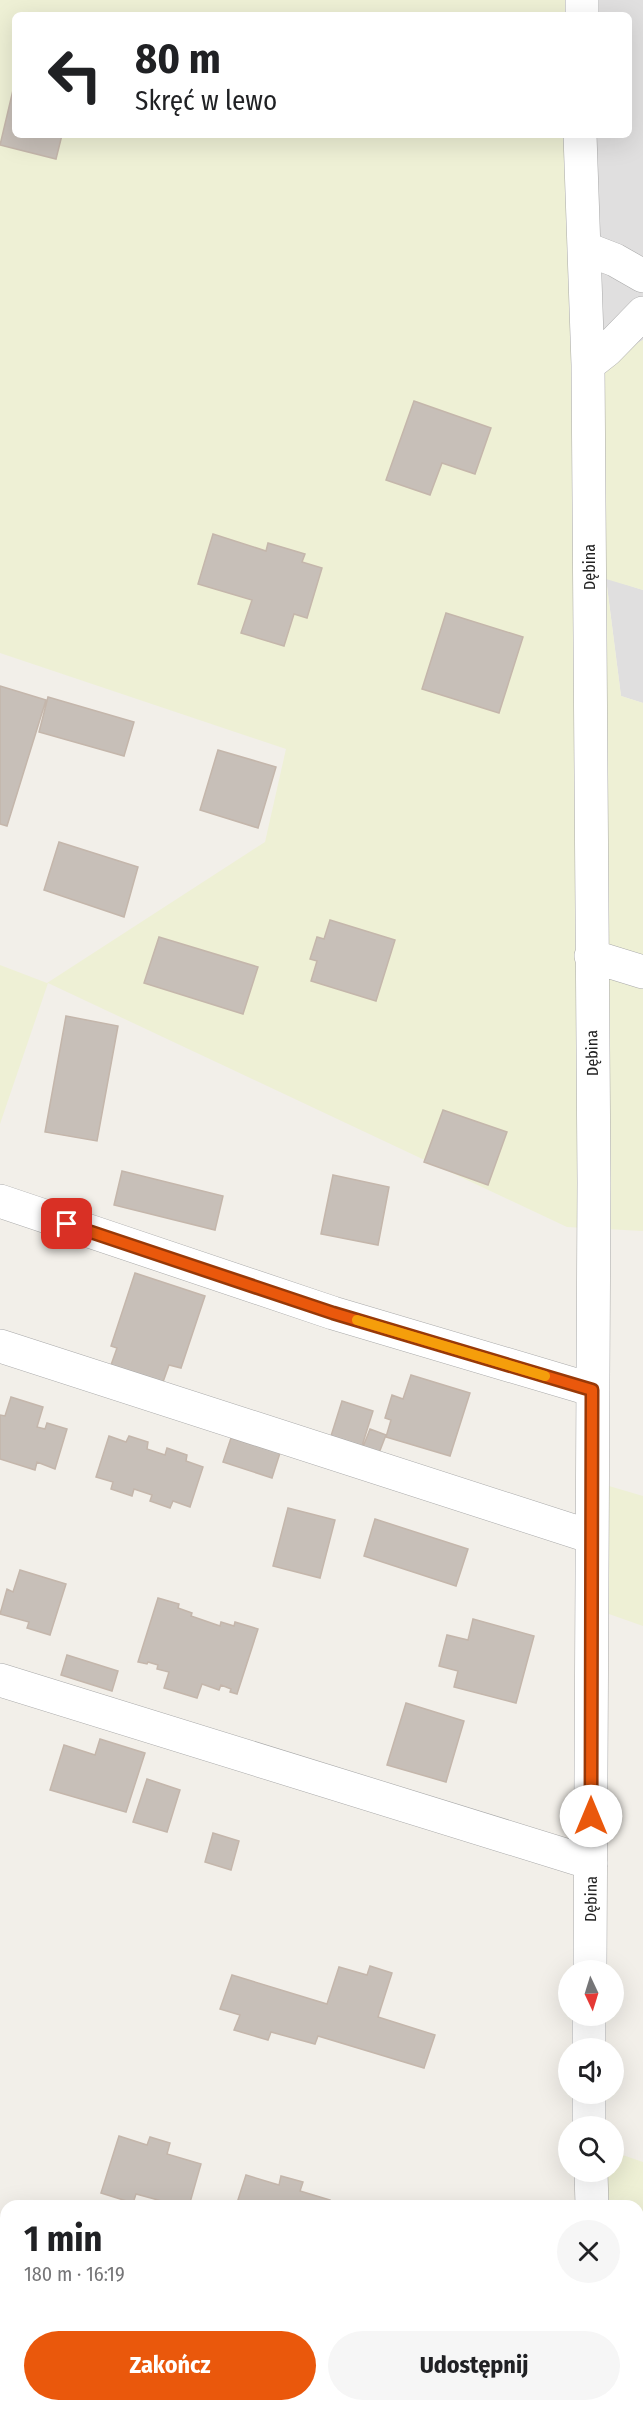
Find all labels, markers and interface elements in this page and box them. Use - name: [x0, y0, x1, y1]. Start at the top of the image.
- text: 80 m: [135, 34, 221, 84]
- icon: left: [36, 36, 114, 114]
- text: Skręć w lewo: [135, 85, 277, 117]
- street label: Dębina: [580, 544, 599, 590]
- street label: Dębina: [582, 1030, 602, 1076]
- pin: [41, 1198, 92, 1249]
- icon: arrive: [50, 1207, 83, 1240]
- position arrow: [559, 1784, 623, 1848]
- street label: Dębina: [581, 1876, 601, 1922]
- north arrow: [558, 1960, 624, 2026]
- map controls: [558, 1960, 624, 2182]
- button: sound: [558, 2038, 624, 2104]
- button: search: [558, 2116, 624, 2182]
- text: 1 min: [24, 2217, 102, 2261]
- button: close: [557, 2220, 620, 2283]
- text: 180 m · 16:19: [24, 2262, 125, 2286]
- button: Zakończ: [24, 2331, 316, 2400]
- button: Udostępnij: [328, 2331, 620, 2400]

